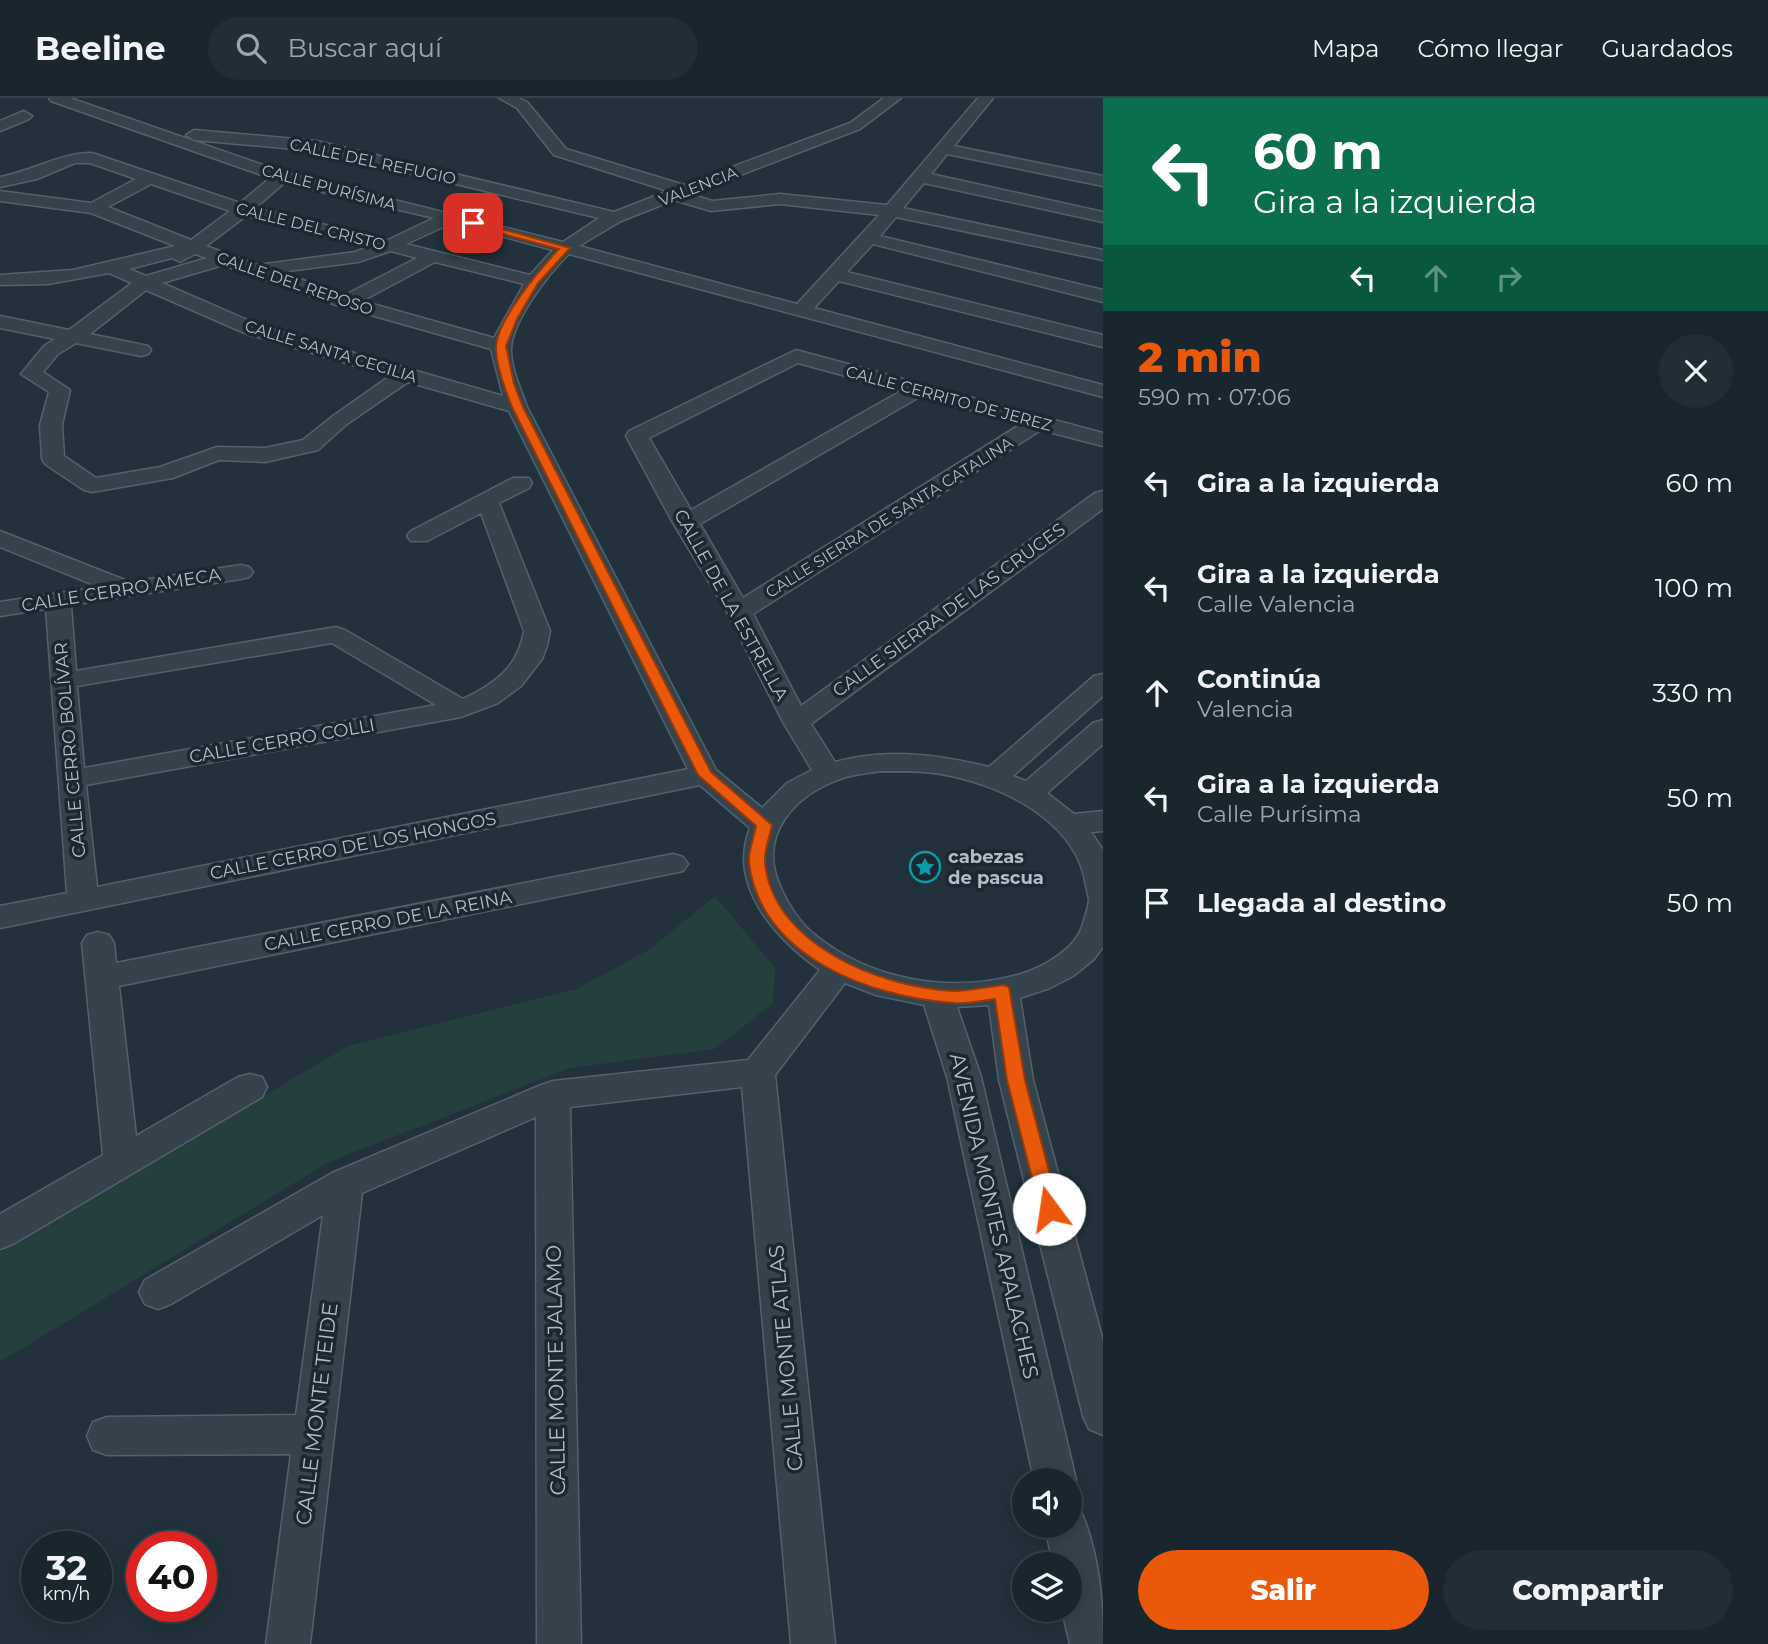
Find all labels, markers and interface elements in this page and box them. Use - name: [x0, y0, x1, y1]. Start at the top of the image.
- search box: [208, 17, 698, 80]
- text: Beeline: [35, 28, 166, 68]
- icon: search: [232, 29, 270, 67]
- text: Buscar aquí: [288, 32, 442, 64]
- text: Mapa: [1312, 34, 1379, 63]
- text: Cómo llegar: [1417, 34, 1563, 63]
- text: Guardados: [1601, 34, 1733, 63]
- text: 60 m: [1253, 122, 1383, 181]
- icon: left: [1138, 126, 1229, 217]
- street label: CALLE DEL REFUGIO: [288, 135, 458, 188]
- street label: CALLE PURÍSIMA: [260, 160, 399, 215]
- street label: VALENCIA: [656, 163, 741, 210]
- text: Gira a la izquierda: [1253, 182, 1537, 221]
- pin: [443, 193, 503, 253]
- street label: CALLE DEL CRISTO: [234, 199, 388, 254]
- icon: arrive: [454, 204, 492, 242]
- street label: CALLE DEL REPOSO: [214, 248, 376, 319]
- icon: left: [1344, 259, 1382, 297]
- icon: ahead: [1417, 259, 1455, 297]
- icon: right: [1490, 259, 1528, 297]
- street label: CALLE SANTA CECILIA: [243, 316, 420, 387]
- text: 2 min: [1138, 331, 1262, 383]
- button: close: [1659, 334, 1733, 408]
- street label: CALLE CERRITO DE JEREZ: [844, 362, 1054, 435]
- text: 590 m · 07:06: [1138, 383, 1291, 411]
- street label: CALLE SIERRA DE SANTA CATALINA: [762, 433, 1017, 602]
- icon: left: [1138, 464, 1176, 502]
- text: Gira a la izquierda: [1197, 467, 1440, 499]
- text: 60 m: [1666, 467, 1733, 499]
- street label: CALLE DE LA ESTRELLA: [669, 505, 793, 705]
- street label: CALLE SIERRA DE LAS CRUCES: [828, 518, 1070, 702]
- text: Gira a la izquierda: [1197, 558, 1440, 590]
- street label: CALLE CERRO AMECA: [20, 563, 222, 617]
- icon: left: [1138, 569, 1176, 607]
- text: 100 m: [1655, 572, 1733, 604]
- text: Calle Valencia: [1197, 590, 1356, 618]
- street label: CALLE CERRO BOLÍVAR: [50, 641, 90, 859]
- text: Continúa: [1197, 663, 1321, 695]
- icon: ahead: [1138, 674, 1176, 712]
- text: 330 m: [1652, 677, 1733, 709]
- text: Valencia: [1197, 695, 1294, 723]
- street label: CALLE CERRO COLLI: [188, 714, 376, 768]
- text: Gira a la izquierda: [1197, 768, 1440, 800]
- icon: left: [1138, 779, 1176, 817]
- text: 50 m: [1667, 782, 1733, 814]
- text: Calle Purísima: [1197, 800, 1362, 828]
- street label: CALLE CERRO DE LOS HONGOS: [208, 807, 498, 885]
- place label: cabezas de pascua: [948, 846, 1044, 889]
- place icon: cabezas de pascua: [908, 850, 942, 884]
- icon: arrive: [1138, 884, 1176, 922]
- street label: CALLE CERRO DE LA REINA: [262, 886, 514, 956]
- text: Llegada al destino: [1197, 887, 1446, 919]
- text: 50 m: [1667, 887, 1733, 919]
- street label: AVENIDA MONTES APALACHES: [945, 1051, 1044, 1381]
- position arrow: [1012, 1172, 1086, 1246]
- street label: CALLE MONTE ATLAS: [763, 1244, 808, 1472]
- street label: CALLE MONTE JALAMO: [541, 1245, 570, 1495]
- street label: CALLE MONTE TEIDE: [290, 1301, 343, 1527]
- map controls: [1012, 1468, 1082, 1622]
- button: sound: [1012, 1468, 1082, 1538]
- speed limit sign: 40: [126, 1531, 217, 1622]
- text: 32: [46, 1546, 87, 1589]
- button: Salir: [1138, 1550, 1429, 1630]
- button: Compartir: [1443, 1550, 1733, 1630]
- button: layers: [1012, 1552, 1082, 1622]
- text: km/h: [42, 1583, 91, 1605]

